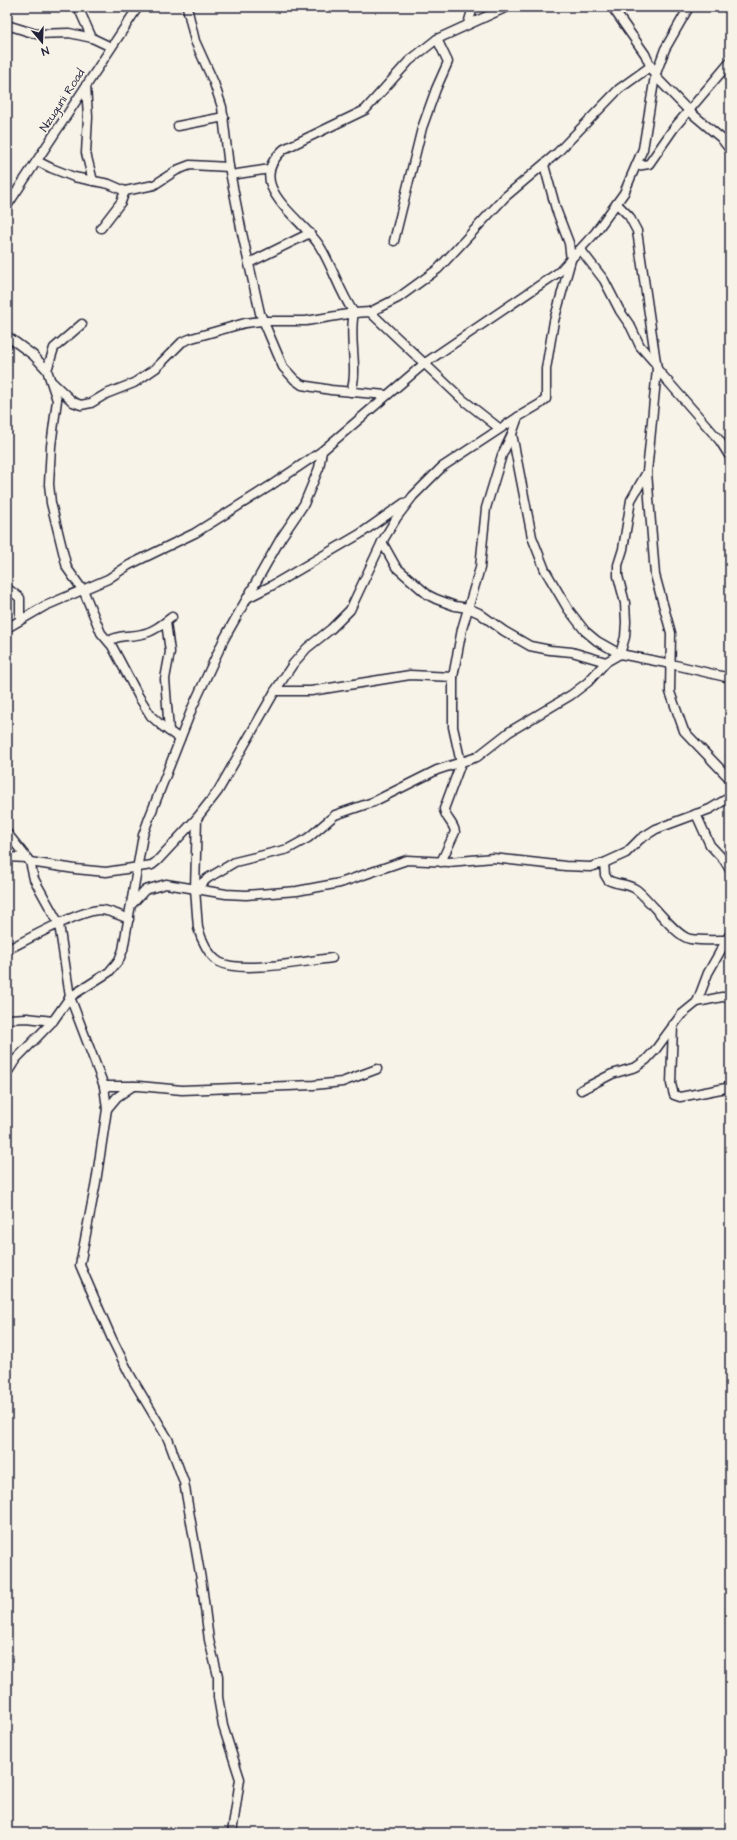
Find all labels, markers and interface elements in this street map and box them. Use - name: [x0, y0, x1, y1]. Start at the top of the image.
- north arrow: [22, 22, 62, 62]
- text: N: [39, 43, 51, 59]
- street label: Nzuguni Road: [36, 65, 90, 136]

